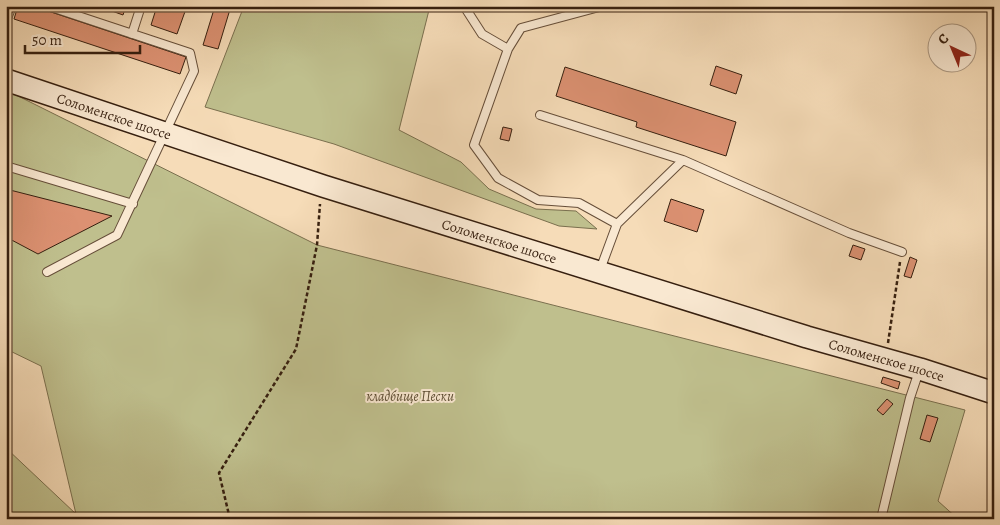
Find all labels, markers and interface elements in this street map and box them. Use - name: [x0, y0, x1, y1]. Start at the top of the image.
- scale bar: [25, 22, 140, 54]
- north arrow: [928, 22, 978, 72]
- text: С: [934, 29, 953, 49]
- text: 50 m: [32, 30, 62, 50]
- street label: Соломенское шоссе: [54, 88, 174, 144]
- street label: Соломенское шоссе: [439, 214, 559, 268]
- street label: Соломенское шоссе: [827, 334, 947, 386]
- park label: кладбище Пески: [366, 387, 454, 406]

